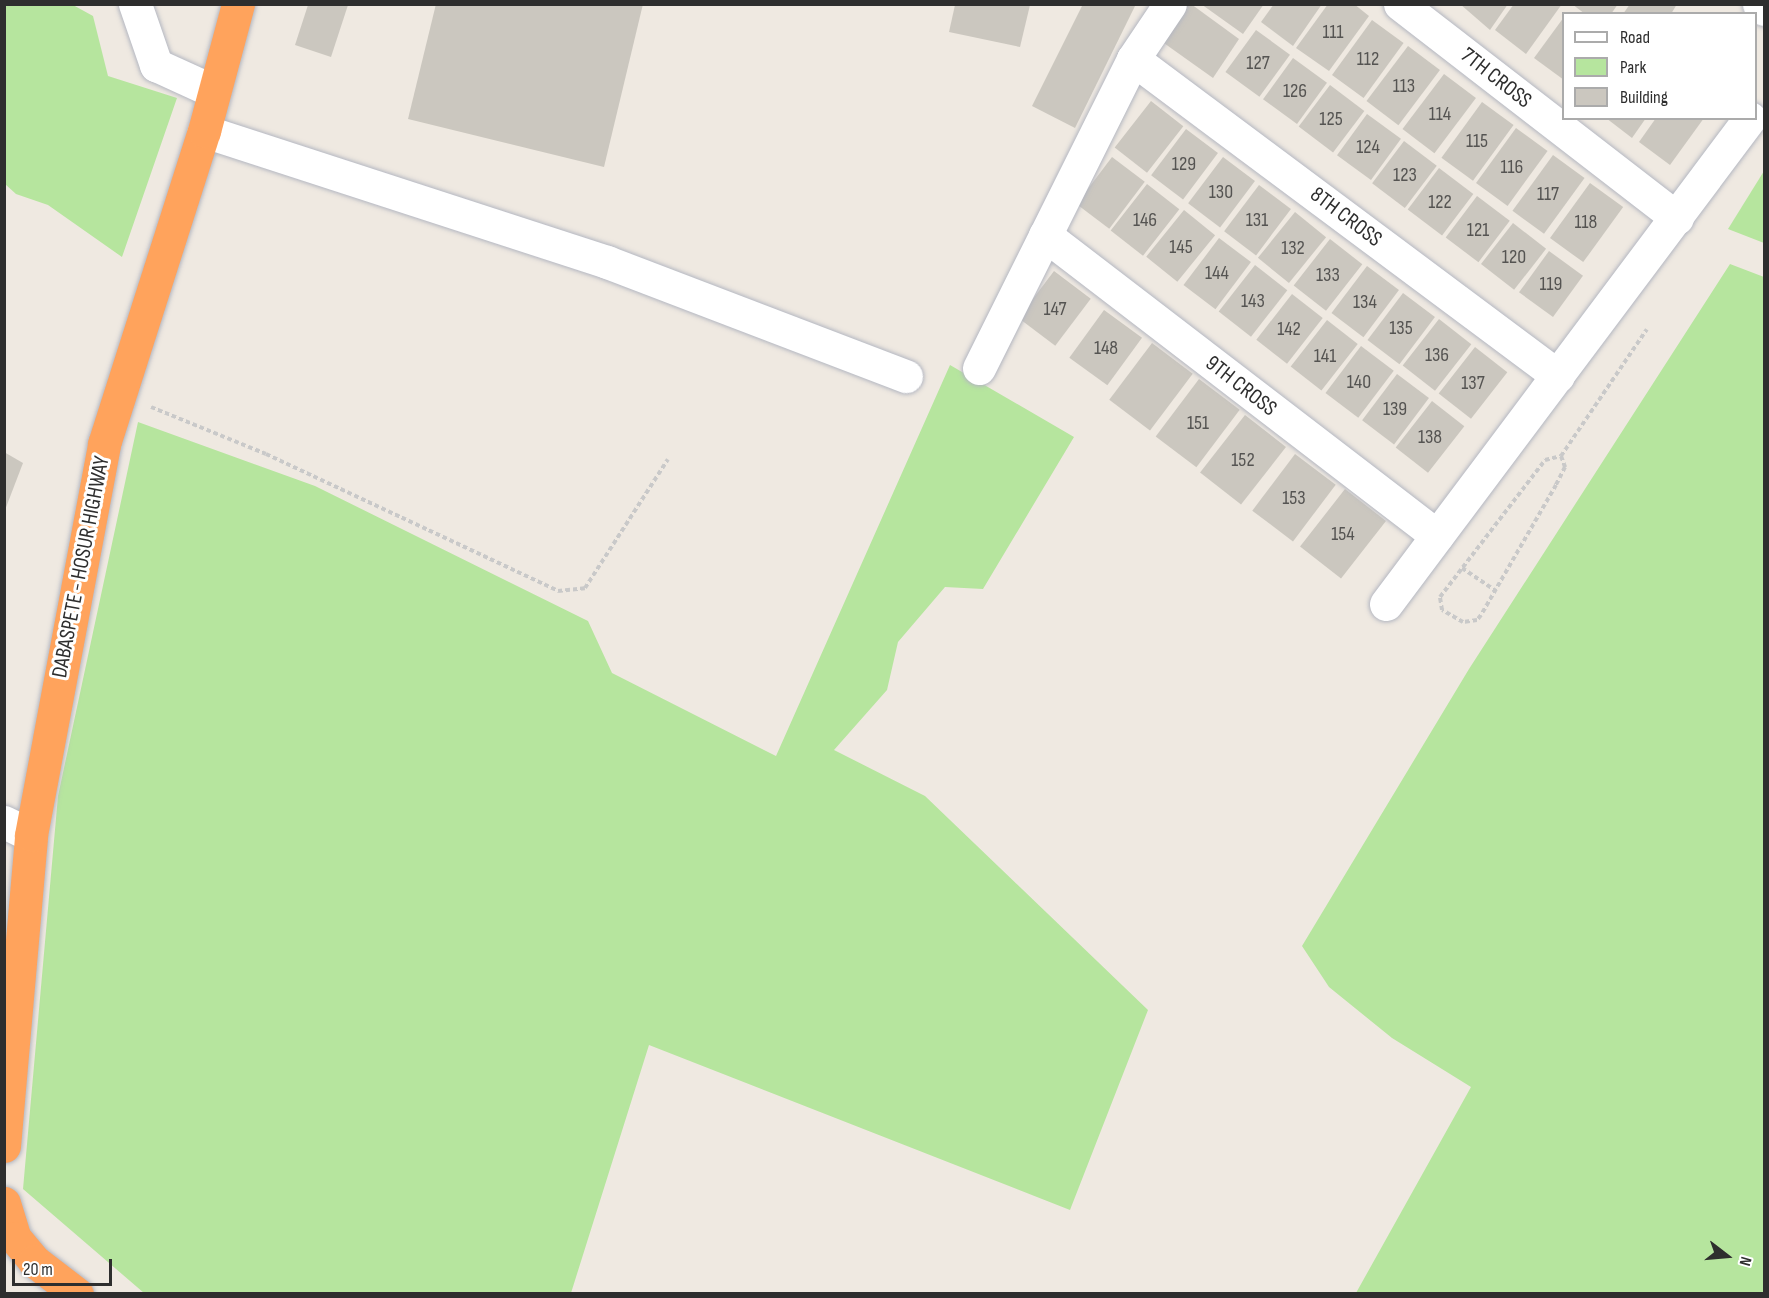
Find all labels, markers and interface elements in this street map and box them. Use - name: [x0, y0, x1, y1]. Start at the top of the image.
- legend: [1562, 12, 1757, 120]
- house number: 111: [1323, 20, 1343, 44]
- text: Road: [1620, 27, 1650, 48]
- street label: 7TH CROSS: [1455, 42, 1537, 114]
- house number: 112: [1357, 47, 1379, 71]
- house number: 127: [1246, 51, 1270, 75]
- text: Park: [1620, 57, 1646, 78]
- house number: 113: [1393, 74, 1415, 98]
- house number: 126: [1283, 79, 1307, 103]
- text: Building: [1620, 87, 1668, 108]
- house number: 114: [1429, 102, 1451, 126]
- house number: 125: [1319, 107, 1343, 131]
- house number: 115: [1466, 129, 1488, 153]
- house number: 124: [1356, 135, 1380, 159]
- house number: 129: [1172, 152, 1196, 176]
- house number: 116: [1501, 155, 1523, 179]
- house number: 123: [1393, 163, 1417, 187]
- house number: 130: [1209, 180, 1233, 204]
- street label: 8TH CROSS: [1305, 181, 1387, 253]
- house number: 117: [1537, 182, 1559, 206]
- house number: 122: [1428, 190, 1452, 214]
- house number: 146: [1133, 208, 1157, 232]
- house number: 131: [1246, 208, 1268, 232]
- house number: 118: [1575, 210, 1597, 234]
- house number: 121: [1467, 218, 1489, 242]
- house number: 145: [1169, 235, 1193, 259]
- house number: 132: [1281, 236, 1305, 260]
- house number: 120: [1502, 245, 1526, 269]
- house number: 144: [1205, 261, 1229, 285]
- house number: 133: [1316, 263, 1340, 287]
- house number: 119: [1540, 272, 1562, 296]
- house number: 143: [1241, 289, 1265, 313]
- house number: 134: [1353, 290, 1377, 314]
- house number: 147: [1043, 297, 1067, 321]
- house number: 135: [1389, 316, 1413, 340]
- house number: 142: [1277, 317, 1301, 341]
- house number: 148: [1094, 336, 1118, 360]
- house number: 136: [1425, 343, 1449, 367]
- house number: 141: [1314, 344, 1336, 368]
- street label: 9TH CROSS: [1200, 350, 1282, 422]
- house number: 140: [1347, 370, 1371, 394]
- house number: 137: [1461, 371, 1485, 395]
- house number: 139: [1383, 397, 1407, 421]
- house number: 151: [1187, 411, 1209, 435]
- house number: 138: [1418, 425, 1442, 449]
- house number: 152: [1231, 448, 1255, 472]
- street label: DABASPETE - HOSUR HIGHWAY: [47, 454, 115, 680]
- house number: 153: [1282, 486, 1306, 510]
- house number: 154: [1331, 522, 1355, 546]
- north arrow: [1697, 1226, 1757, 1286]
- scale bar: [15, 1247, 116, 1285]
- text: N: [1734, 1254, 1755, 1268]
- text: 20 m: [23, 1259, 53, 1280]

